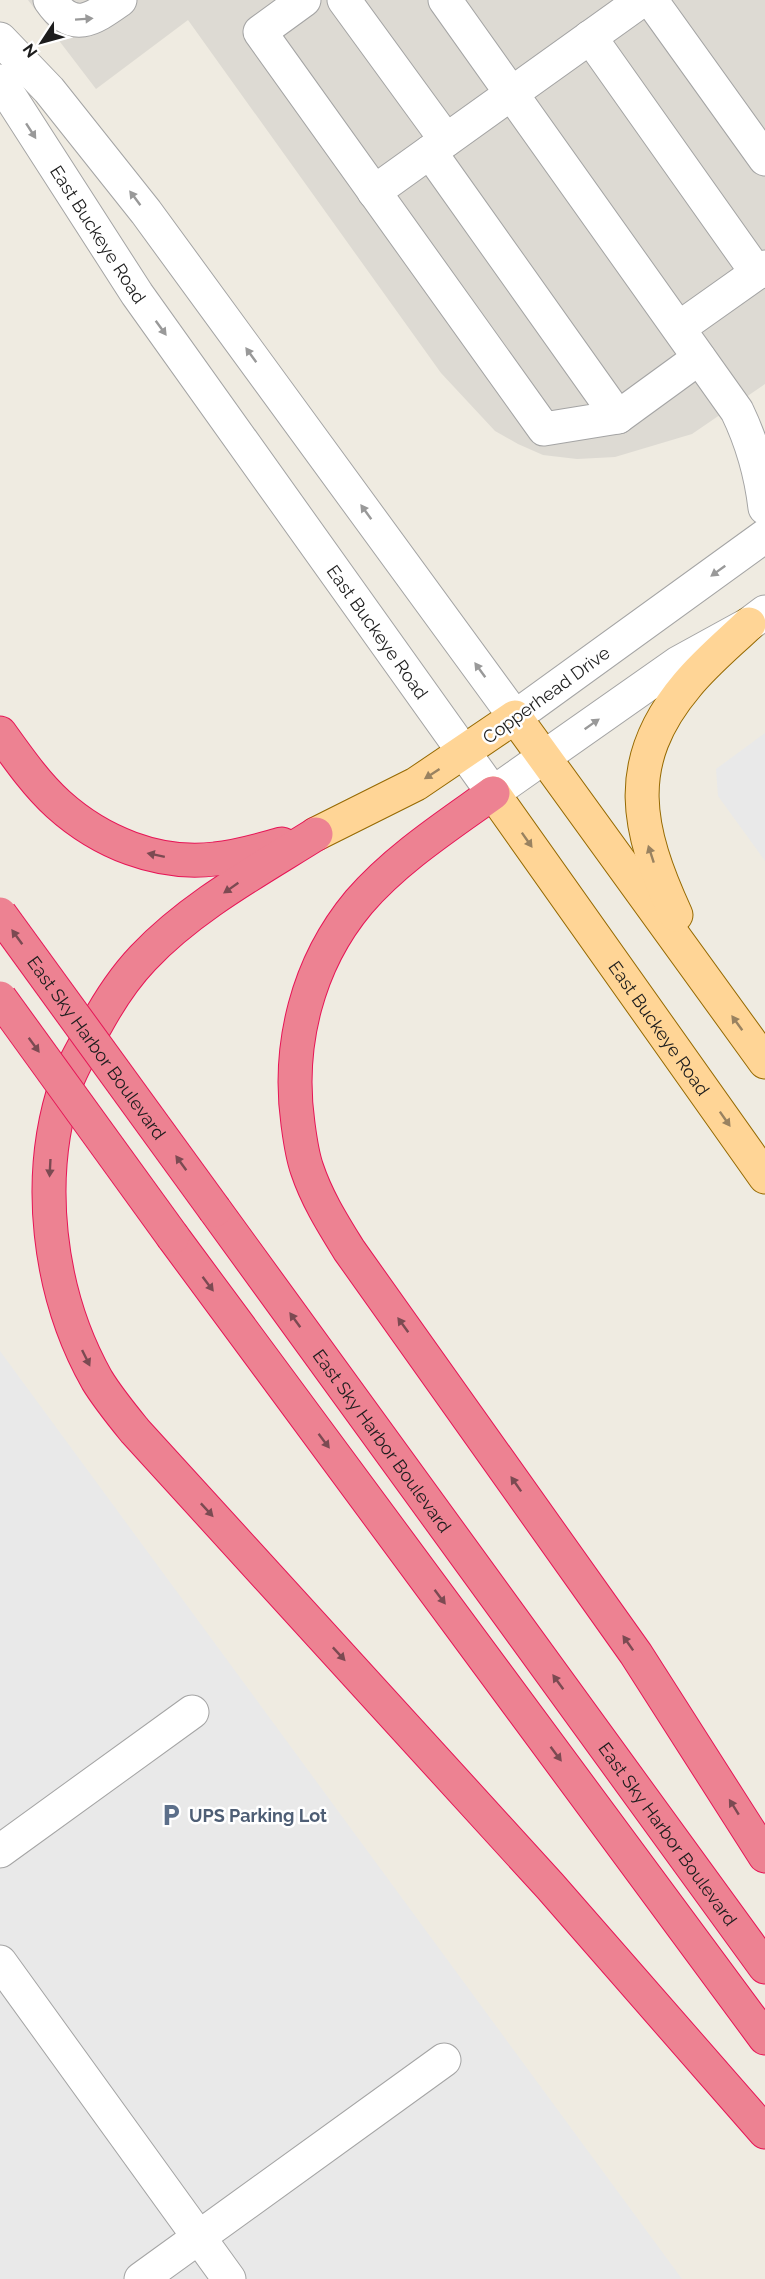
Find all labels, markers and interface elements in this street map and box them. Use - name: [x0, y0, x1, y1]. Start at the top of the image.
- north arrow: [12, 12, 72, 72]
- one-way arrow: [75, 14, 94, 23]
- text: N: [19, 40, 42, 61]
- one-way arrow: [25, 123, 36, 139]
- street label: East Buckeye Road: [46, 161, 151, 307]
- one-way arrow: [130, 190, 142, 205]
- one-way arrow: [155, 321, 167, 336]
- one-way arrow: [245, 347, 257, 363]
- one-way arrow: [360, 505, 372, 521]
- street label: East Buckeye Road: [323, 560, 433, 703]
- one-way arrow: [710, 564, 725, 576]
- street label: Copperhead Drive: [478, 642, 614, 748]
- one-way arrow: [474, 662, 486, 678]
- one-way arrow: [584, 719, 600, 730]
- one-way arrow: [423, 768, 440, 779]
- one-way arrow: [521, 832, 533, 848]
- one-way arrow: [646, 845, 655, 863]
- one-way arrow: [146, 850, 165, 859]
- one-way arrow: [223, 882, 239, 893]
- one-way arrow: [11, 929, 23, 945]
- street label: East Sky Harbor Boulevard: [23, 952, 170, 1143]
- street label: East Buckeye Road: [605, 957, 714, 1099]
- one-way arrow: [731, 1016, 743, 1032]
- one-way arrow: [28, 1037, 40, 1053]
- one-way arrow: [718, 1112, 730, 1127]
- one-way arrow: [175, 1155, 187, 1171]
- one-way arrow: [46, 1159, 55, 1178]
- one-way arrow: [201, 1277, 213, 1292]
- one-way arrow: [289, 1313, 301, 1329]
- one-way arrow: [397, 1317, 409, 1333]
- street label: East Sky Harbor Boulevard: [309, 1345, 456, 1536]
- one-way arrow: [81, 1349, 91, 1367]
- one-way arrow: [318, 1432, 330, 1448]
- one-way arrow: [510, 1476, 522, 1492]
- one-way arrow: [200, 1502, 213, 1517]
- one-way arrow: [434, 1589, 446, 1605]
- one-way arrow: [623, 1635, 634, 1651]
- one-way arrow: [332, 1646, 346, 1661]
- one-way arrow: [552, 1674, 564, 1690]
- street label: East Sky Harbor Boulevard: [595, 1738, 742, 1929]
- one-way arrow: [550, 1746, 562, 1761]
- one-way arrow: [729, 1799, 740, 1815]
- parking icon: UPS Parking Lot: [158, 1802, 184, 1828]
- place label: UPS Parking Lot: [189, 1805, 327, 1826]

